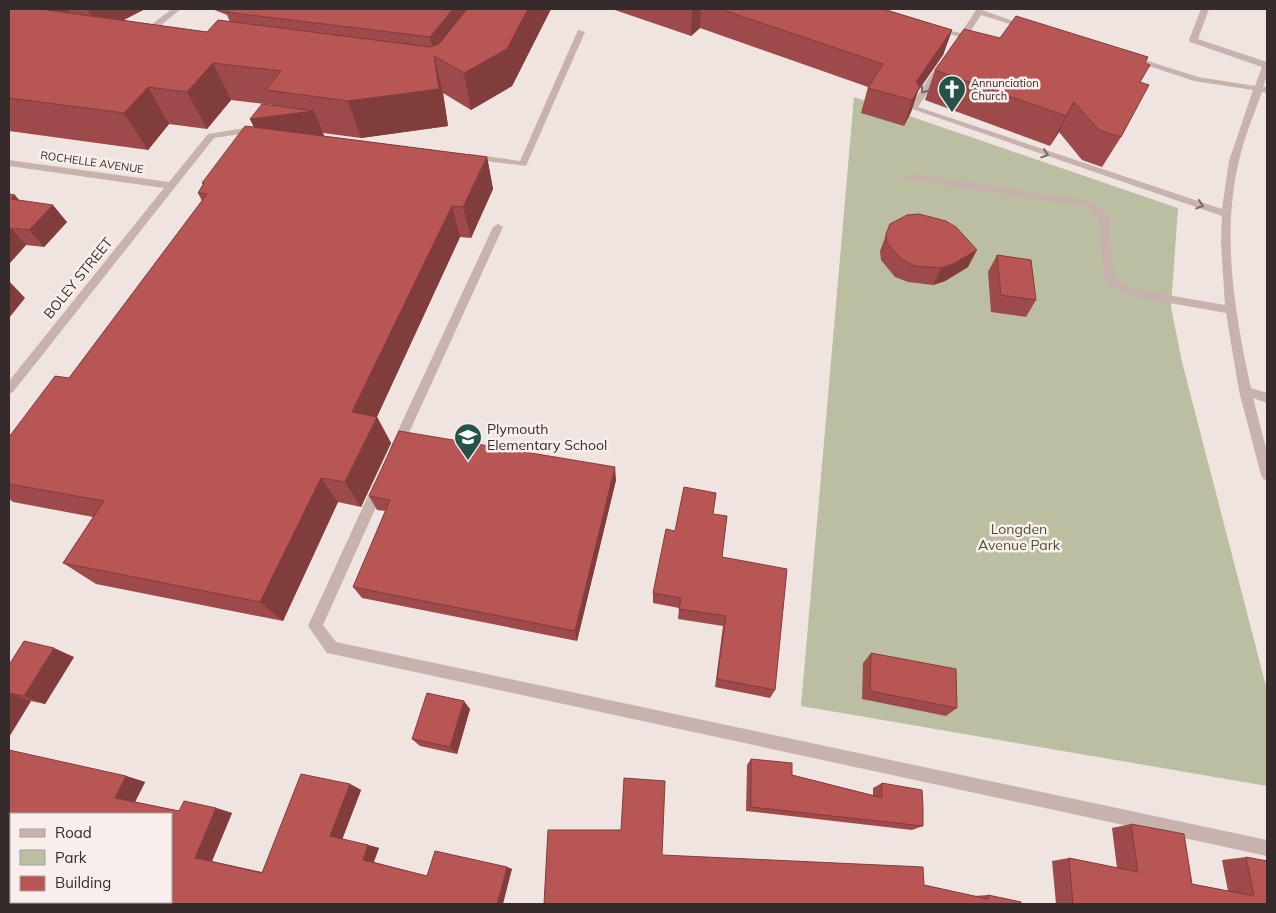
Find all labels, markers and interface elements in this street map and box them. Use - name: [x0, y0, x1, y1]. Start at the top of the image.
- church icon: Annunciation Church: [937, 74, 967, 113]
- place label: Annunciation Church: [971, 76, 1039, 103]
- one-way arrow: [921, 84, 930, 94]
- street label: ROCHELLE AVENUE: [39, 148, 145, 176]
- one-way arrow: [1041, 148, 1049, 158]
- one-way arrow: [1195, 199, 1203, 209]
- street label: BOLEY STREET: [40, 233, 117, 322]
- place label: Plymouth Elementary School: [487, 420, 607, 454]
- school or university icon: Plymouth Elementary School: [453, 422, 483, 461]
- park label: Longden Avenue Park: [978, 520, 1061, 554]
- legend: [10, 813, 172, 903]
- text: Road: [55, 823, 92, 842]
- text: Park: [55, 848, 87, 867]
- text: Building: [55, 873, 111, 892]

